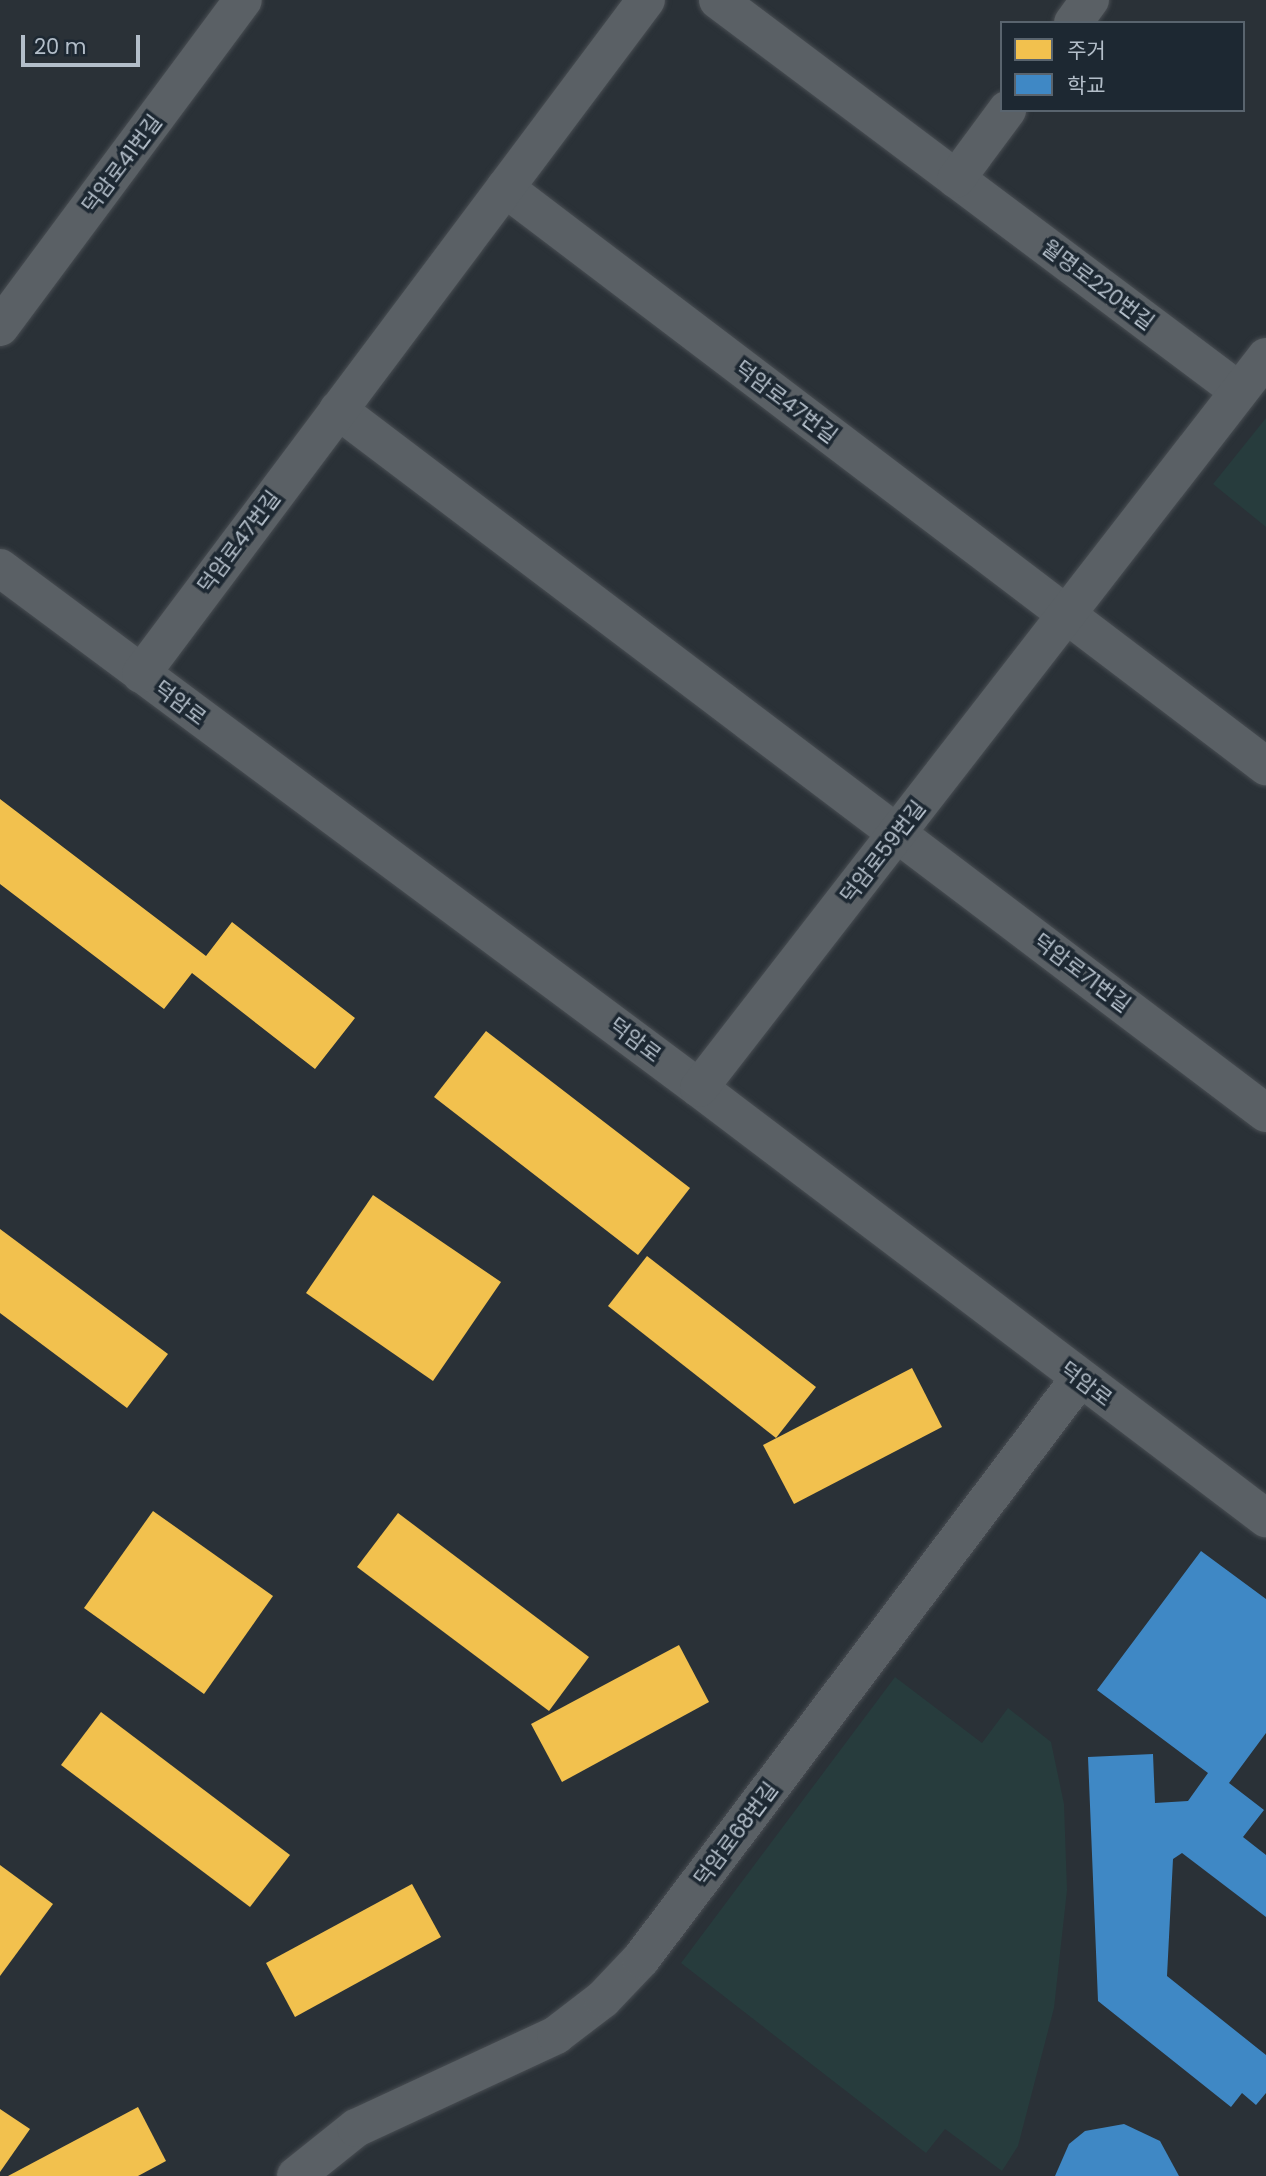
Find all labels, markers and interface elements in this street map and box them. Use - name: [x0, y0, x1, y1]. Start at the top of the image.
- scale bar: [24, 21, 144, 65]
- legend: [1000, 21, 1245, 112]
- text: 20 m: [34, 32, 87, 61]
- text: 주거: [1067, 36, 1106, 65]
- text: 학교: [1067, 71, 1106, 100]
- street label: 덕암로41번길: [77, 110, 167, 218]
- street label: 월명로220번길: [1037, 235, 1159, 335]
- street label: 덕암로47번길: [730, 355, 842, 449]
- street label: 덕암로47번길: [192, 486, 286, 598]
- street label: 덕암로: [149, 675, 211, 731]
- street label: 덕암로59번길: [835, 796, 931, 908]
- street label: 덕암로71번길: [1029, 928, 1135, 1018]
- street label: 덕암로: [604, 1012, 666, 1068]
- street label: 덕암로: [1055, 1356, 1117, 1412]
- street label: 덕암로68번길: [689, 1777, 783, 1891]

